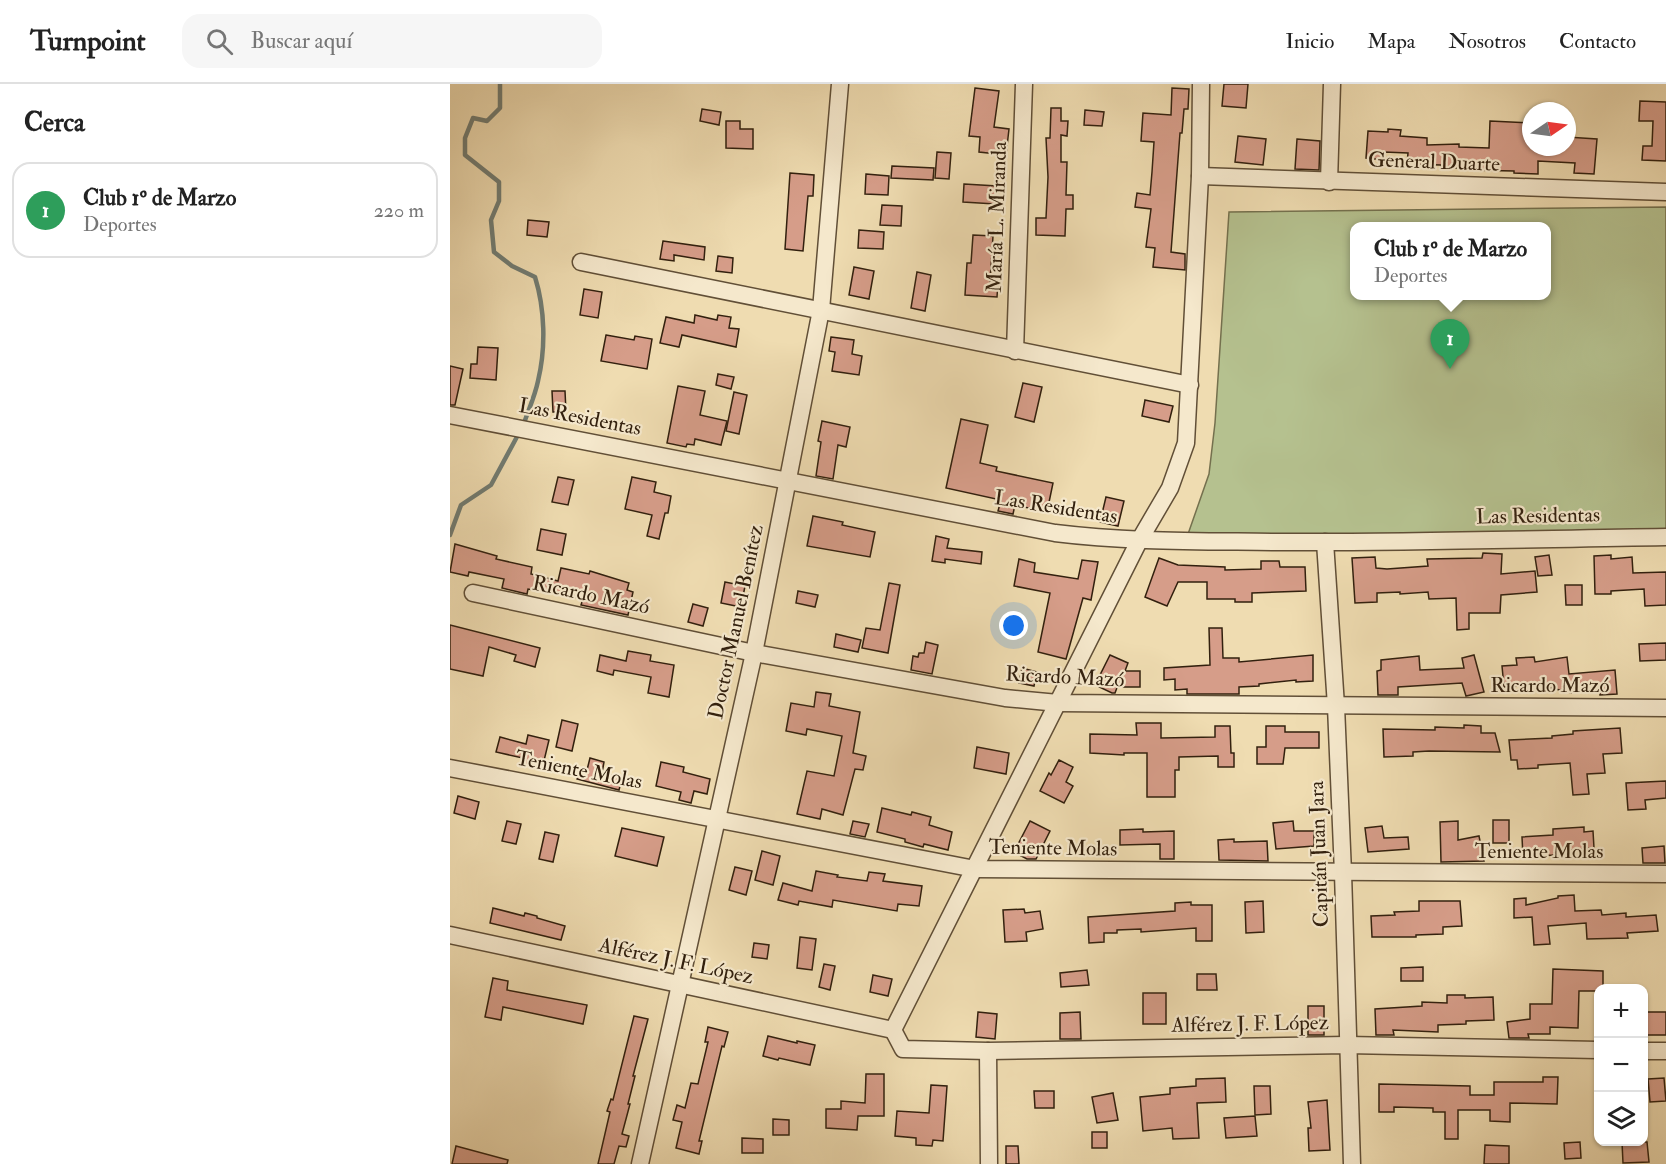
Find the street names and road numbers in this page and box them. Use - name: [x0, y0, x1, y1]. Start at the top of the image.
- street label: María L. Miranda: [981, 141, 1013, 293]
- street label: General Duarte: [1367, 146, 1501, 178]
- street label: Las Residentas: [516, 392, 644, 442]
- street label: Las Residentas: [993, 484, 1119, 530]
- street label: Las Residentas: [1476, 501, 1600, 531]
- street label: Doctor Manuel Benítez: [702, 522, 770, 722]
- street label: Ricardo Mazó: [530, 569, 652, 621]
- street label: Ricardo Mazó: [1005, 660, 1125, 694]
- street label: Ricardo Mazó: [1490, 672, 1610, 699]
- street label: Teniente Molas: [513, 744, 645, 796]
- street label: Capitán Juan Jara: [1303, 780, 1335, 928]
- street label: Teniente Molas: [988, 833, 1118, 863]
- street label: Teniente Molas: [1475, 838, 1603, 865]
- street label: Alférez J. F. López: [595, 931, 756, 991]
- street label: Alférez J. F. López: [1170, 1009, 1329, 1039]

